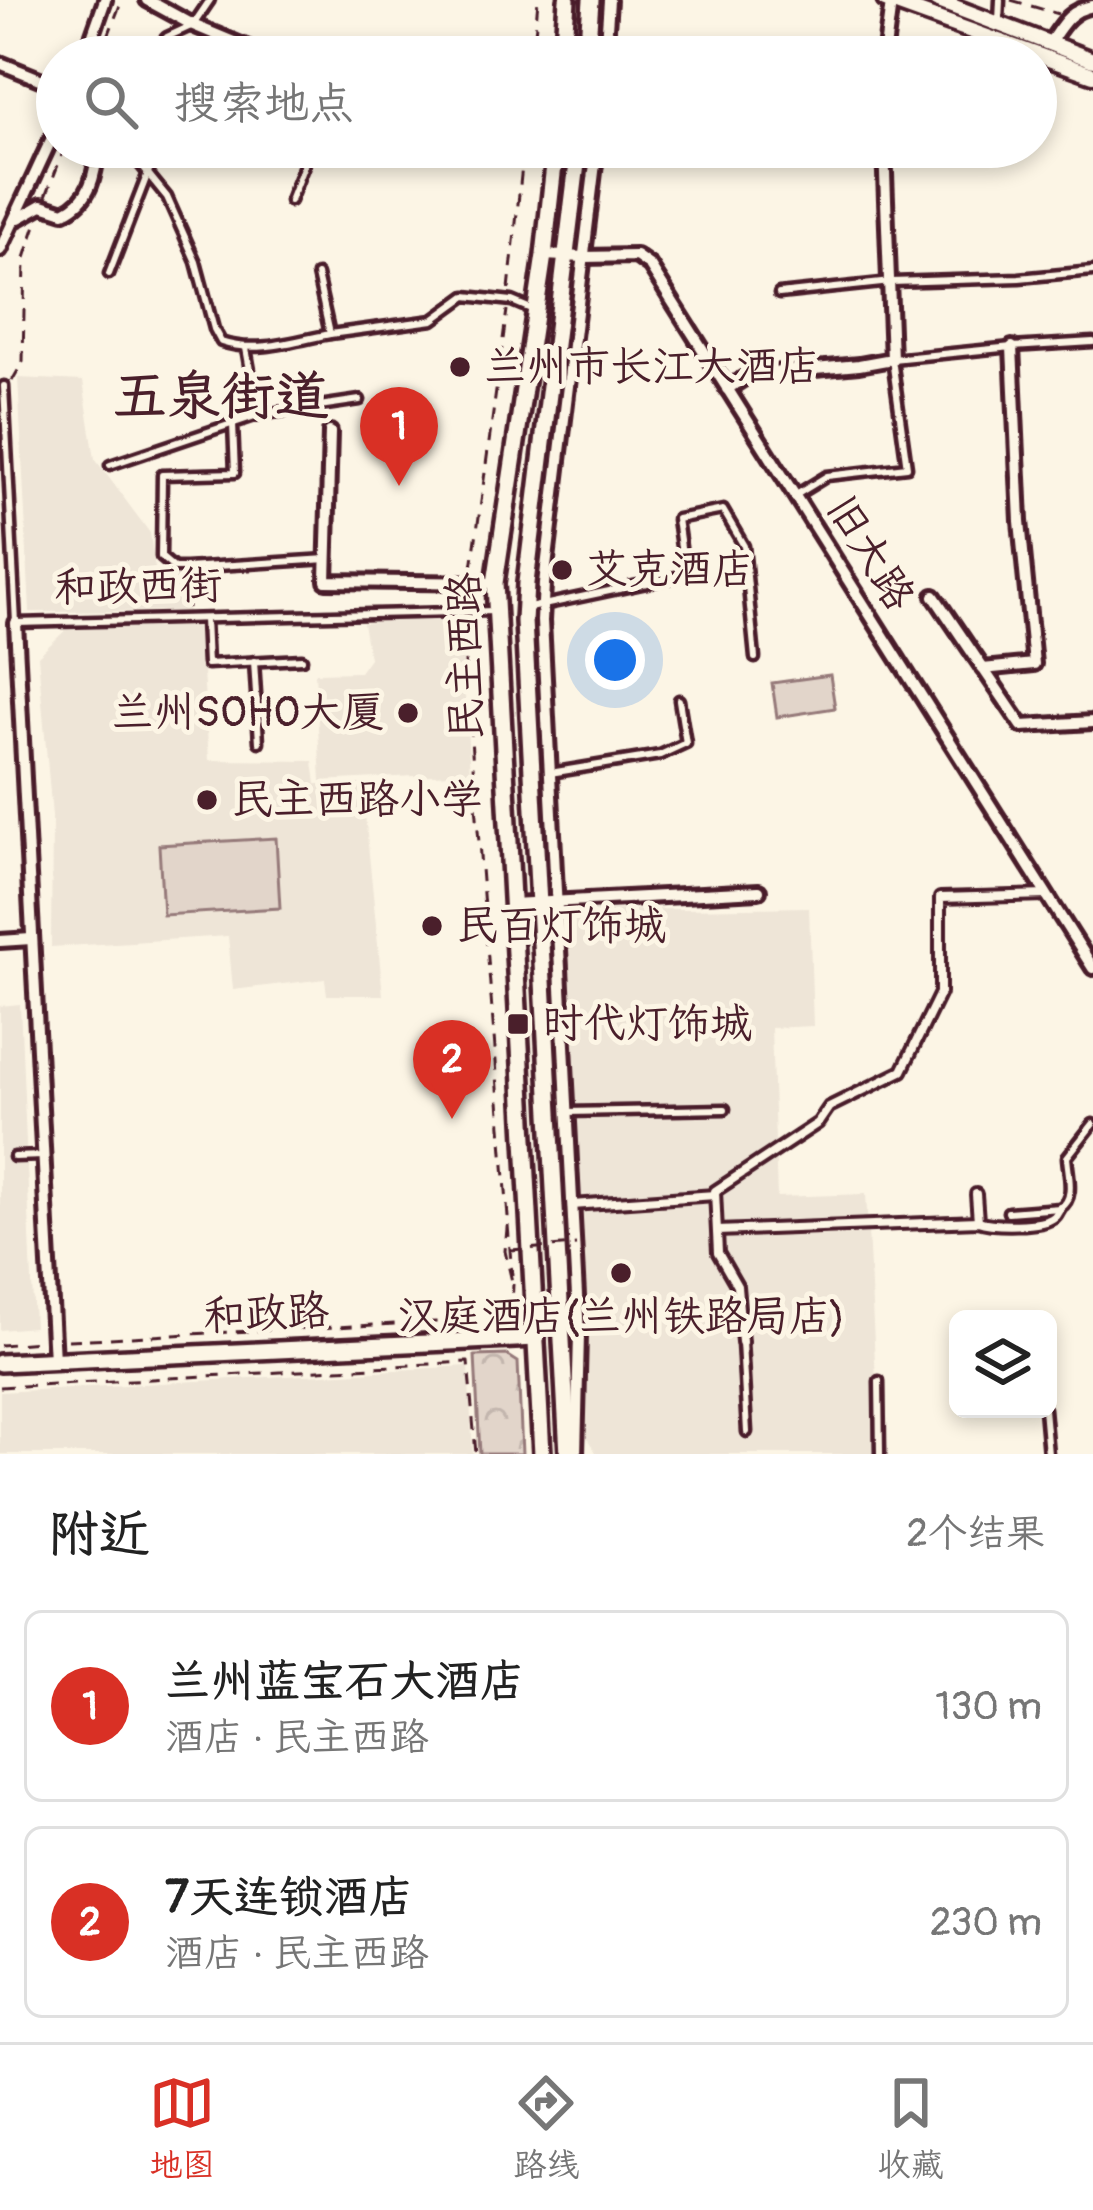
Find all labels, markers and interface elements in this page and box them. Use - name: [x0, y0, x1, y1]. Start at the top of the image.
- search box: [36, 36, 1057, 168]
- icon: search: [78, 69, 144, 135]
- text: 搜索地点: [174, 76, 354, 132]
- place label: 兰州市长江大酒店: [484, 341, 820, 393]
- marker: 兰州市长江大酒店: [447, 354, 473, 380]
- district label: 五泉街道: [113, 363, 329, 431]
- pin: 1: [360, 387, 438, 486]
- street label: 旧大路: [815, 486, 925, 620]
- place label: 艾克酒店: [586, 544, 754, 596]
- marker: 艾克酒店: [549, 557, 575, 583]
- street label: 和政西街: [54, 560, 222, 614]
- street label: 民主西路: [439, 572, 493, 740]
- your location: [585, 630, 645, 690]
- place label: 兰州SOHO大厦: [112, 687, 384, 739]
- marker: 兰州SOHO大厦: [395, 700, 421, 726]
- place label: 民主西路小学: [231, 774, 483, 826]
- marker: 民主西路小学: [194, 787, 220, 813]
- place label: 民百灯饰城: [456, 900, 666, 952]
- marker: 民百灯饰城: [419, 913, 445, 939]
- place label: 时代灯饰城: [542, 998, 752, 1050]
- marker: 时代灯饰城: [505, 1011, 531, 1037]
- pin: 2: [413, 1020, 491, 1119]
- marker: 汉庭酒店(兰州铁路局店): [608, 1260, 634, 1286]
- street label: 和政路: [202, 1285, 330, 1343]
- place label: 汉庭酒店(兰州铁路局店): [397, 1291, 845, 1343]
- map controls: [949, 1310, 1057, 1418]
- button: layers: [949, 1310, 1057, 1418]
- text: 附近: [48, 1503, 150, 1567]
- text: 2个结果: [906, 1509, 1045, 1558]
- text: 兰州蓝宝石大酒店: [165, 1654, 525, 1710]
- text: 1: [82, 1682, 98, 1731]
- text: 130 m: [935, 1682, 1042, 1731]
- text: 酒店 · 民主西路: [165, 1713, 429, 1762]
- text: 7天连锁酒店: [165, 1870, 414, 1926]
- text: 2: [79, 1898, 101, 1947]
- text: 230 m: [930, 1898, 1042, 1947]
- text: 酒店 · 民主西路: [165, 1929, 429, 1978]
- tab: 地图: [149, 2070, 215, 2186]
- tab: 路线: [513, 2070, 579, 2186]
- tab: 收藏: [878, 2070, 944, 2186]

